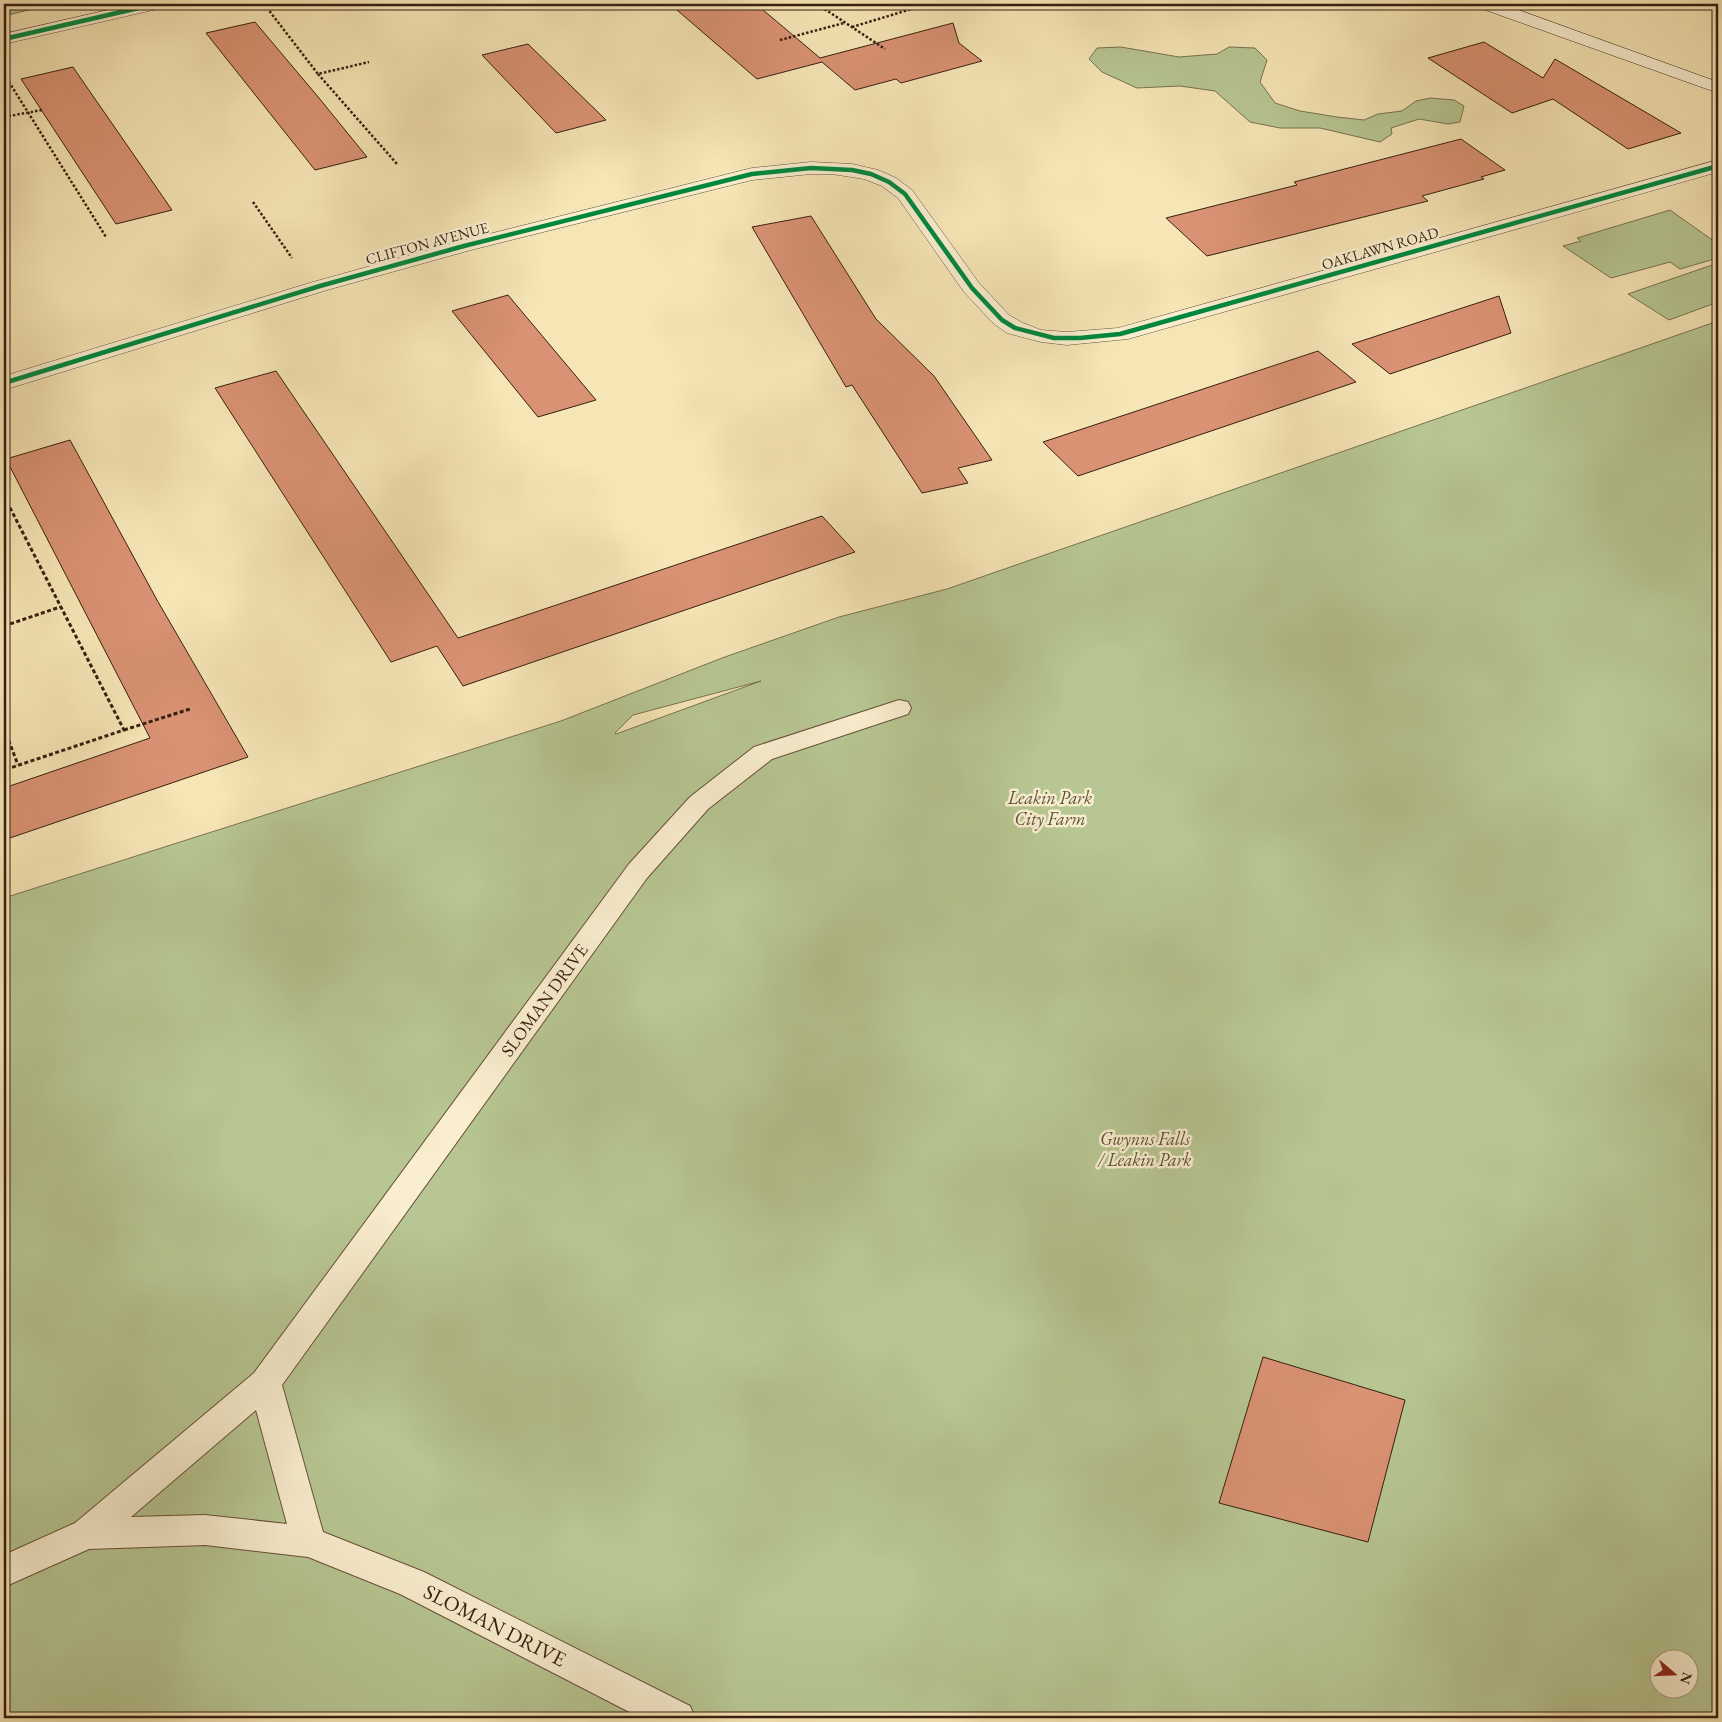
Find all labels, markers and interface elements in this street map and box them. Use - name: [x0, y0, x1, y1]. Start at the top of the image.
- street label: CLIFTON AVENUE: [363, 217, 491, 269]
- street label: OAKLAWN ROAD: [1319, 222, 1441, 274]
- park label: Leakin Park City Farm: [1007, 786, 1092, 831]
- street label: SLOMAN DRIVE: [495, 939, 593, 1061]
- park label: Gwynns Falls / Leakin Park: [1097, 1127, 1191, 1171]
- street label: SLOMAN DRIVE: [419, 1578, 571, 1673]
- north arrow: [1650, 1650, 1700, 1700]
- text: N: [1676, 1670, 1697, 1687]

